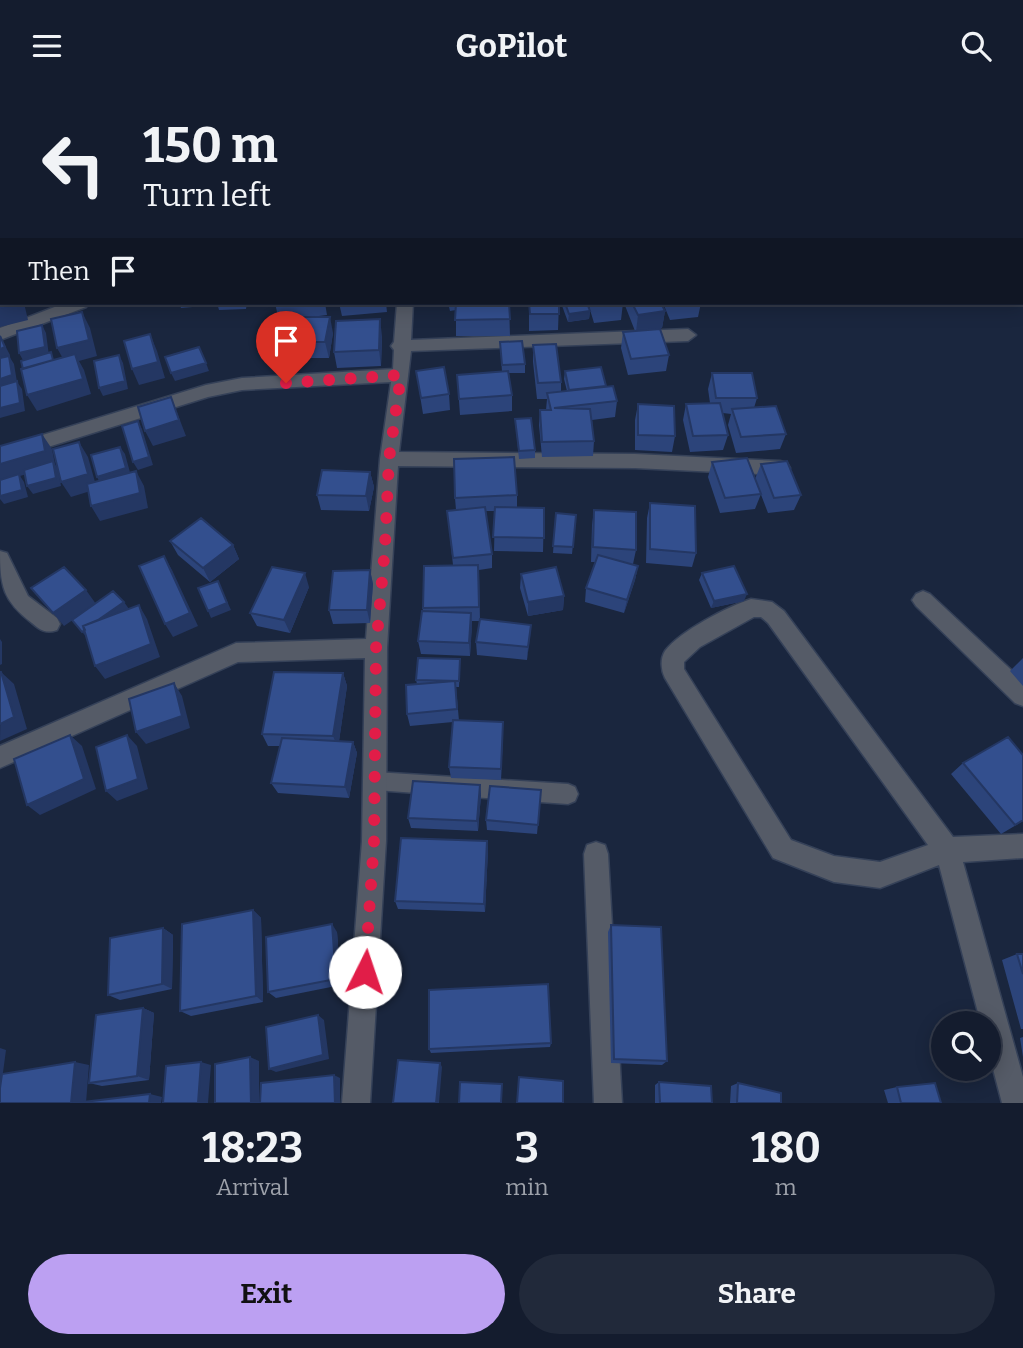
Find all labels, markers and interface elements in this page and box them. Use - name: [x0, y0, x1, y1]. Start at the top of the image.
- icon: menu: [28, 27, 66, 65]
- text: GoPilot: [455, 27, 568, 65]
- icon: search: [957, 27, 995, 65]
- text: 150 m: [143, 116, 278, 175]
- icon: left: [28, 119, 119, 210]
- text: Turn left: [143, 176, 271, 214]
- icon: arrive: [104, 252, 142, 290]
- text: Then: [28, 256, 90, 287]
- pin: [256, 311, 316, 383]
- icon: arrive: [267, 322, 305, 360]
- position arrow: [328, 935, 402, 1009]
- map controls: [931, 1011, 1001, 1081]
- button: search: [931, 1011, 1001, 1081]
- text: 18:23: [202, 1123, 303, 1173]
- text: 3: [515, 1123, 539, 1173]
- text: 180: [751, 1123, 821, 1173]
- text: Arrival: [216, 1173, 289, 1201]
- text: min: [505, 1173, 549, 1201]
- text: m: [775, 1173, 797, 1201]
- button: Exit: [28, 1254, 505, 1334]
- button: Share: [519, 1254, 995, 1334]

